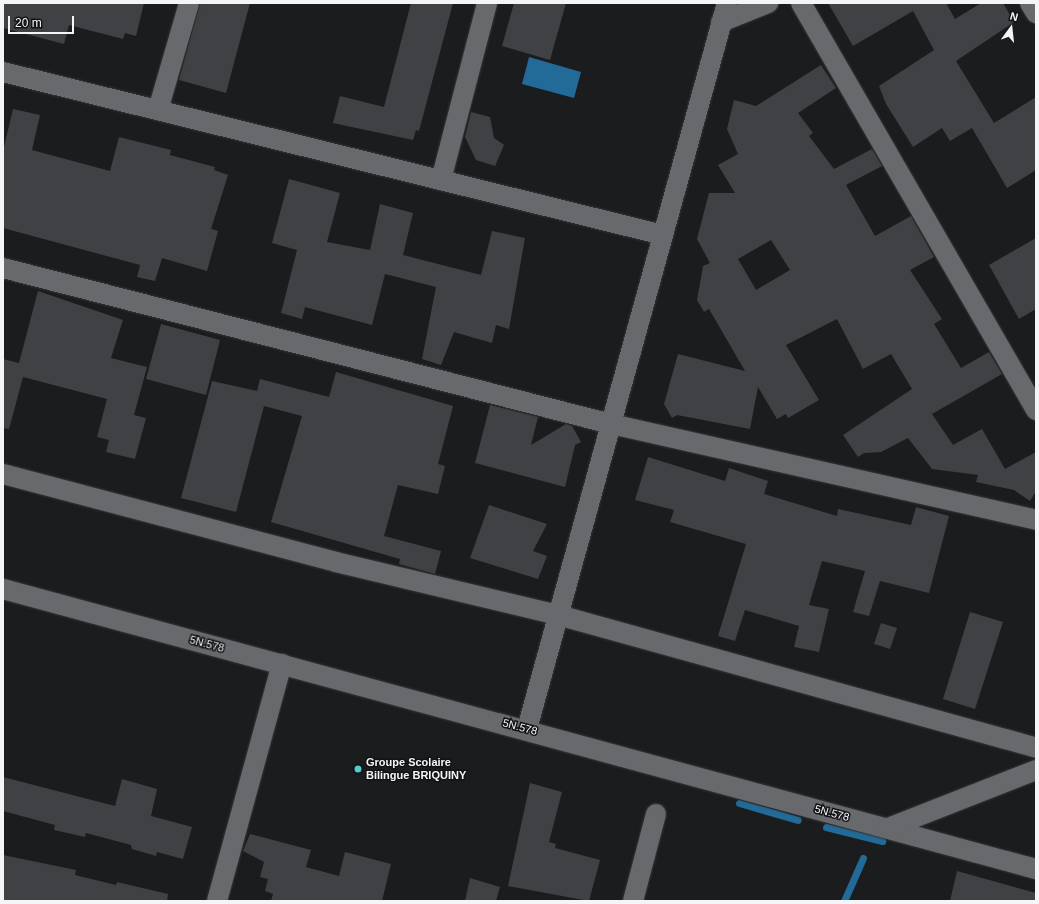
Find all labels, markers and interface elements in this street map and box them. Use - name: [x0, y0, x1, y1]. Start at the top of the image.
- scale bar: [10, 8, 76, 34]
- north arrow: [991, 8, 1031, 48]
- text: N: [1009, 10, 1019, 23]
- text: 20 m: [15, 16, 42, 30]
- street label: 5N.578: [188, 633, 226, 655]
- street label: 5N.578: [501, 716, 539, 738]
- place label: Groupe Scolaire Bilingue BRIQUINY: [366, 756, 466, 782]
- marker: Groupe Scolaire Bilingue BRIQUINY: [353, 764, 363, 774]
- street label: 5N.578: [813, 802, 851, 824]

